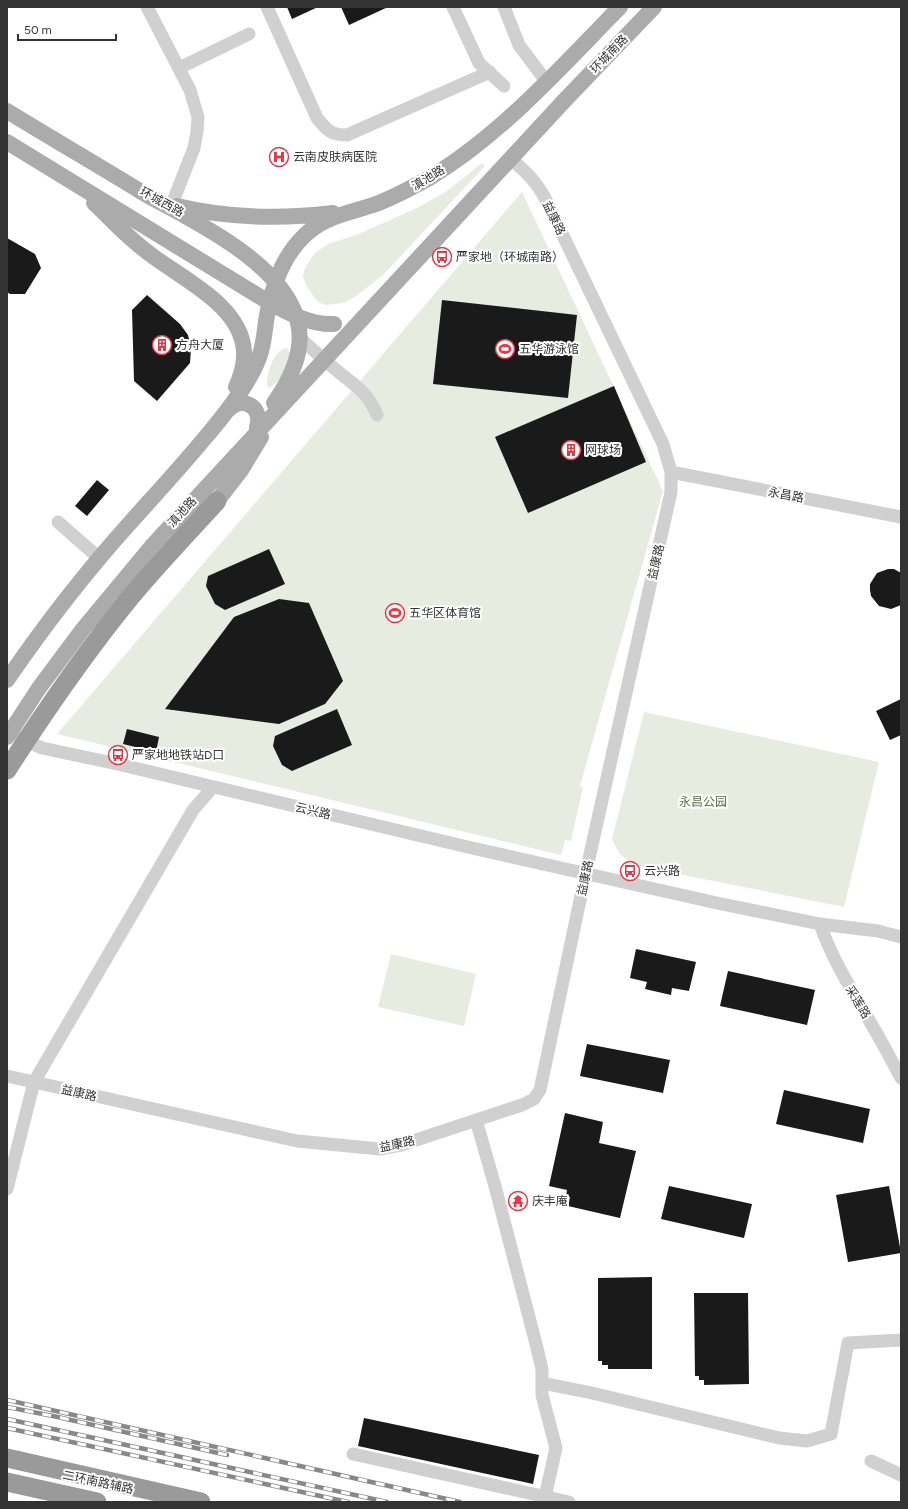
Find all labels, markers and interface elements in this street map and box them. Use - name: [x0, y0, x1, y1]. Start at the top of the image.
- scale bar: [18, 16, 116, 42]
- text: 50 m: [24, 23, 52, 37]
- street label: 环城南路: [587, 32, 631, 76]
- hospital icon: 云南皮肤病医院: [268, 146, 290, 168]
- place label: 云南皮肤病医院: [293, 150, 377, 164]
- street label: 滇池路: [409, 163, 447, 193]
- street label: 环城西路: [138, 184, 186, 220]
- street label: 益康路: [540, 199, 568, 237]
- bus stop icon: 严家地（环城南路）: [431, 246, 453, 268]
- place label: 严家地（环城南路）: [456, 250, 564, 264]
- building icon: 方舟大厦: [151, 334, 173, 356]
- place label: 方舟大厦: [176, 338, 224, 352]
- sports icon: 五华游泳馆: [494, 338, 516, 360]
- place label: 五华游泳馆: [519, 342, 579, 356]
- building icon: 网球场: [560, 439, 582, 461]
- place label: 网球场: [585, 443, 621, 457]
- street label: 永昌路: [767, 485, 805, 505]
- street label: 滇池路: [165, 494, 199, 530]
- street label: 益康路: [645, 543, 667, 581]
- sports icon: 五华区体育馆: [384, 602, 406, 624]
- place label: 五华区体育馆: [409, 606, 481, 620]
- bus stop icon: 严家地地铁站D口: [107, 744, 129, 766]
- place label: 严家地地铁站D口: [132, 748, 224, 762]
- park label: 永昌公园: [679, 795, 727, 809]
- street label: 云兴路: [294, 800, 332, 822]
- street label: 益康路: [574, 859, 596, 897]
- bus stop icon: 云兴路: [619, 860, 641, 882]
- place label: 云兴路: [644, 864, 680, 878]
- street label: 采莲路: [843, 983, 873, 1021]
- street label: 益康路: [60, 1082, 98, 1104]
- street label: 益康路: [378, 1133, 416, 1155]
- temple icon: 庆丰庵: [507, 1190, 529, 1212]
- place label: 庆丰庵: [532, 1194, 568, 1208]
- street label: 二环南路辅路: [61, 1468, 135, 1496]

